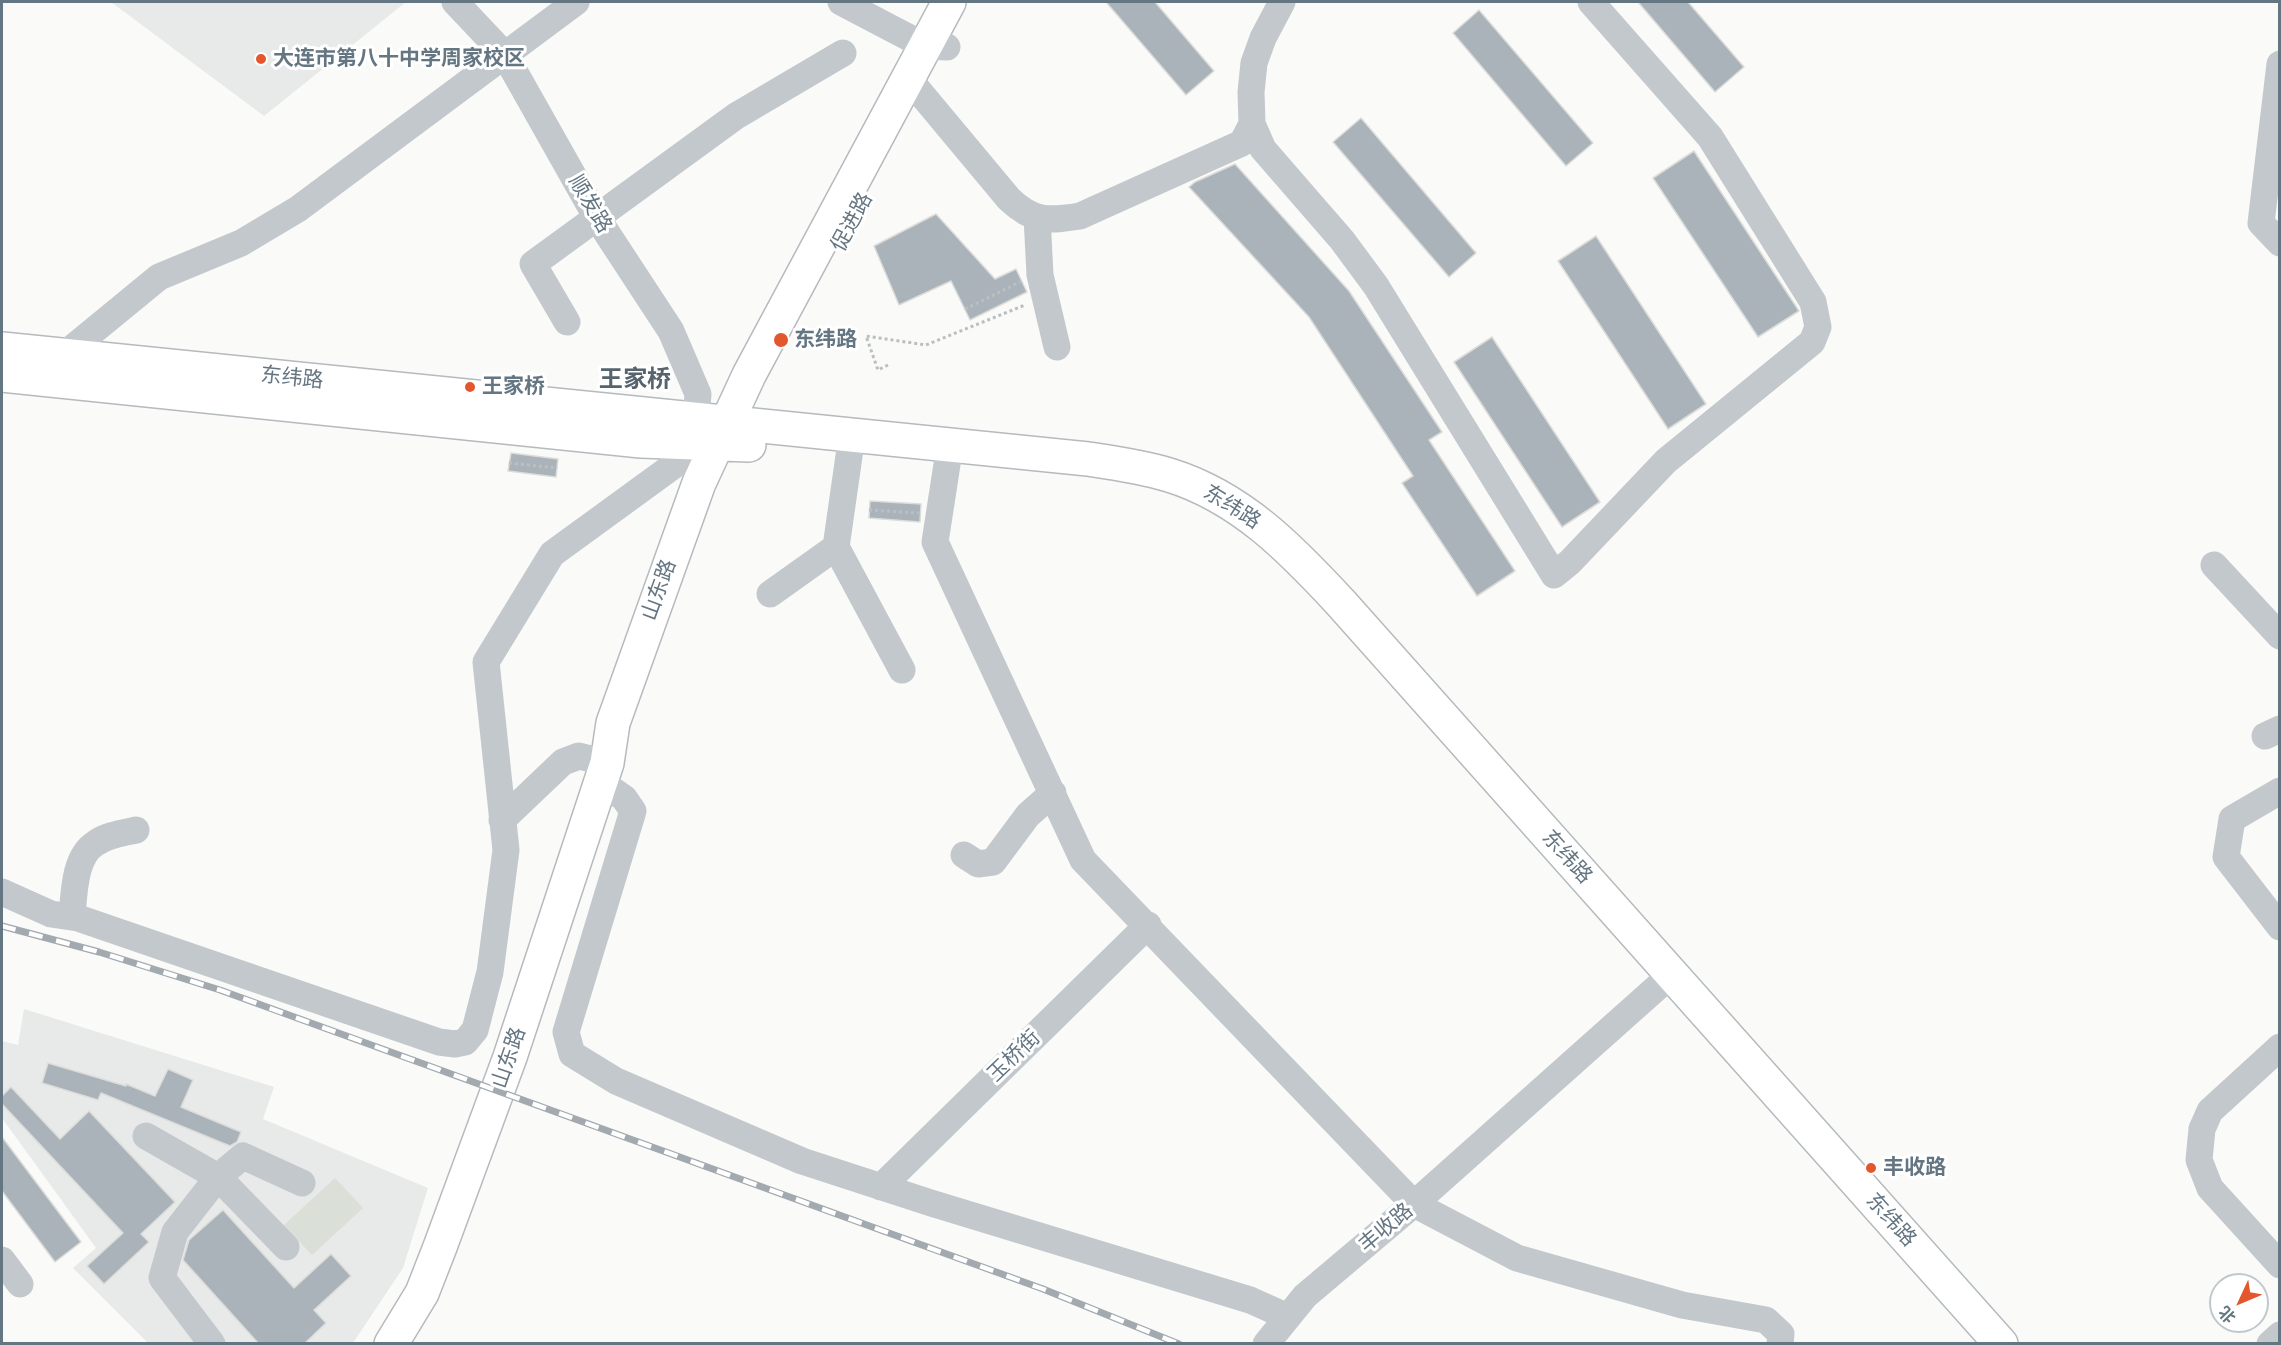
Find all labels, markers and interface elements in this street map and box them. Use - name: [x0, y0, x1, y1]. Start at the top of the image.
- place label: 大连市第八十中学周家校区: [273, 46, 525, 72]
- marker: 大连市第八十中学周家校区: [254, 52, 268, 66]
- street label: 顺发路: [563, 171, 617, 237]
- street label: 促进路: [826, 188, 878, 256]
- place label: 东纬路: [794, 327, 857, 353]
- marker: 东纬路: [772, 331, 790, 349]
- street label: 东纬路: [259, 362, 325, 394]
- district label: 王家桥: [599, 366, 671, 394]
- place label: 王家桥: [482, 374, 545, 400]
- marker: 王家桥: [463, 380, 477, 394]
- street label: 东纬路: [1199, 480, 1265, 534]
- street label: 山东路: [636, 556, 682, 624]
- street label: 东纬路: [1537, 825, 1597, 889]
- street label: 山东路: [487, 1024, 531, 1092]
- street label: 玉桥街: [983, 1025, 1045, 1087]
- place label: 丰收路: [1883, 1155, 1946, 1181]
- marker: 丰收路: [1864, 1161, 1878, 1175]
- street label: 东纬路: [1861, 1188, 1921, 1252]
- street label: 丰收路: [1354, 1198, 1418, 1258]
- north arrow: [2209, 1273, 2269, 1333]
- text: 北: [2216, 1303, 2239, 1325]

